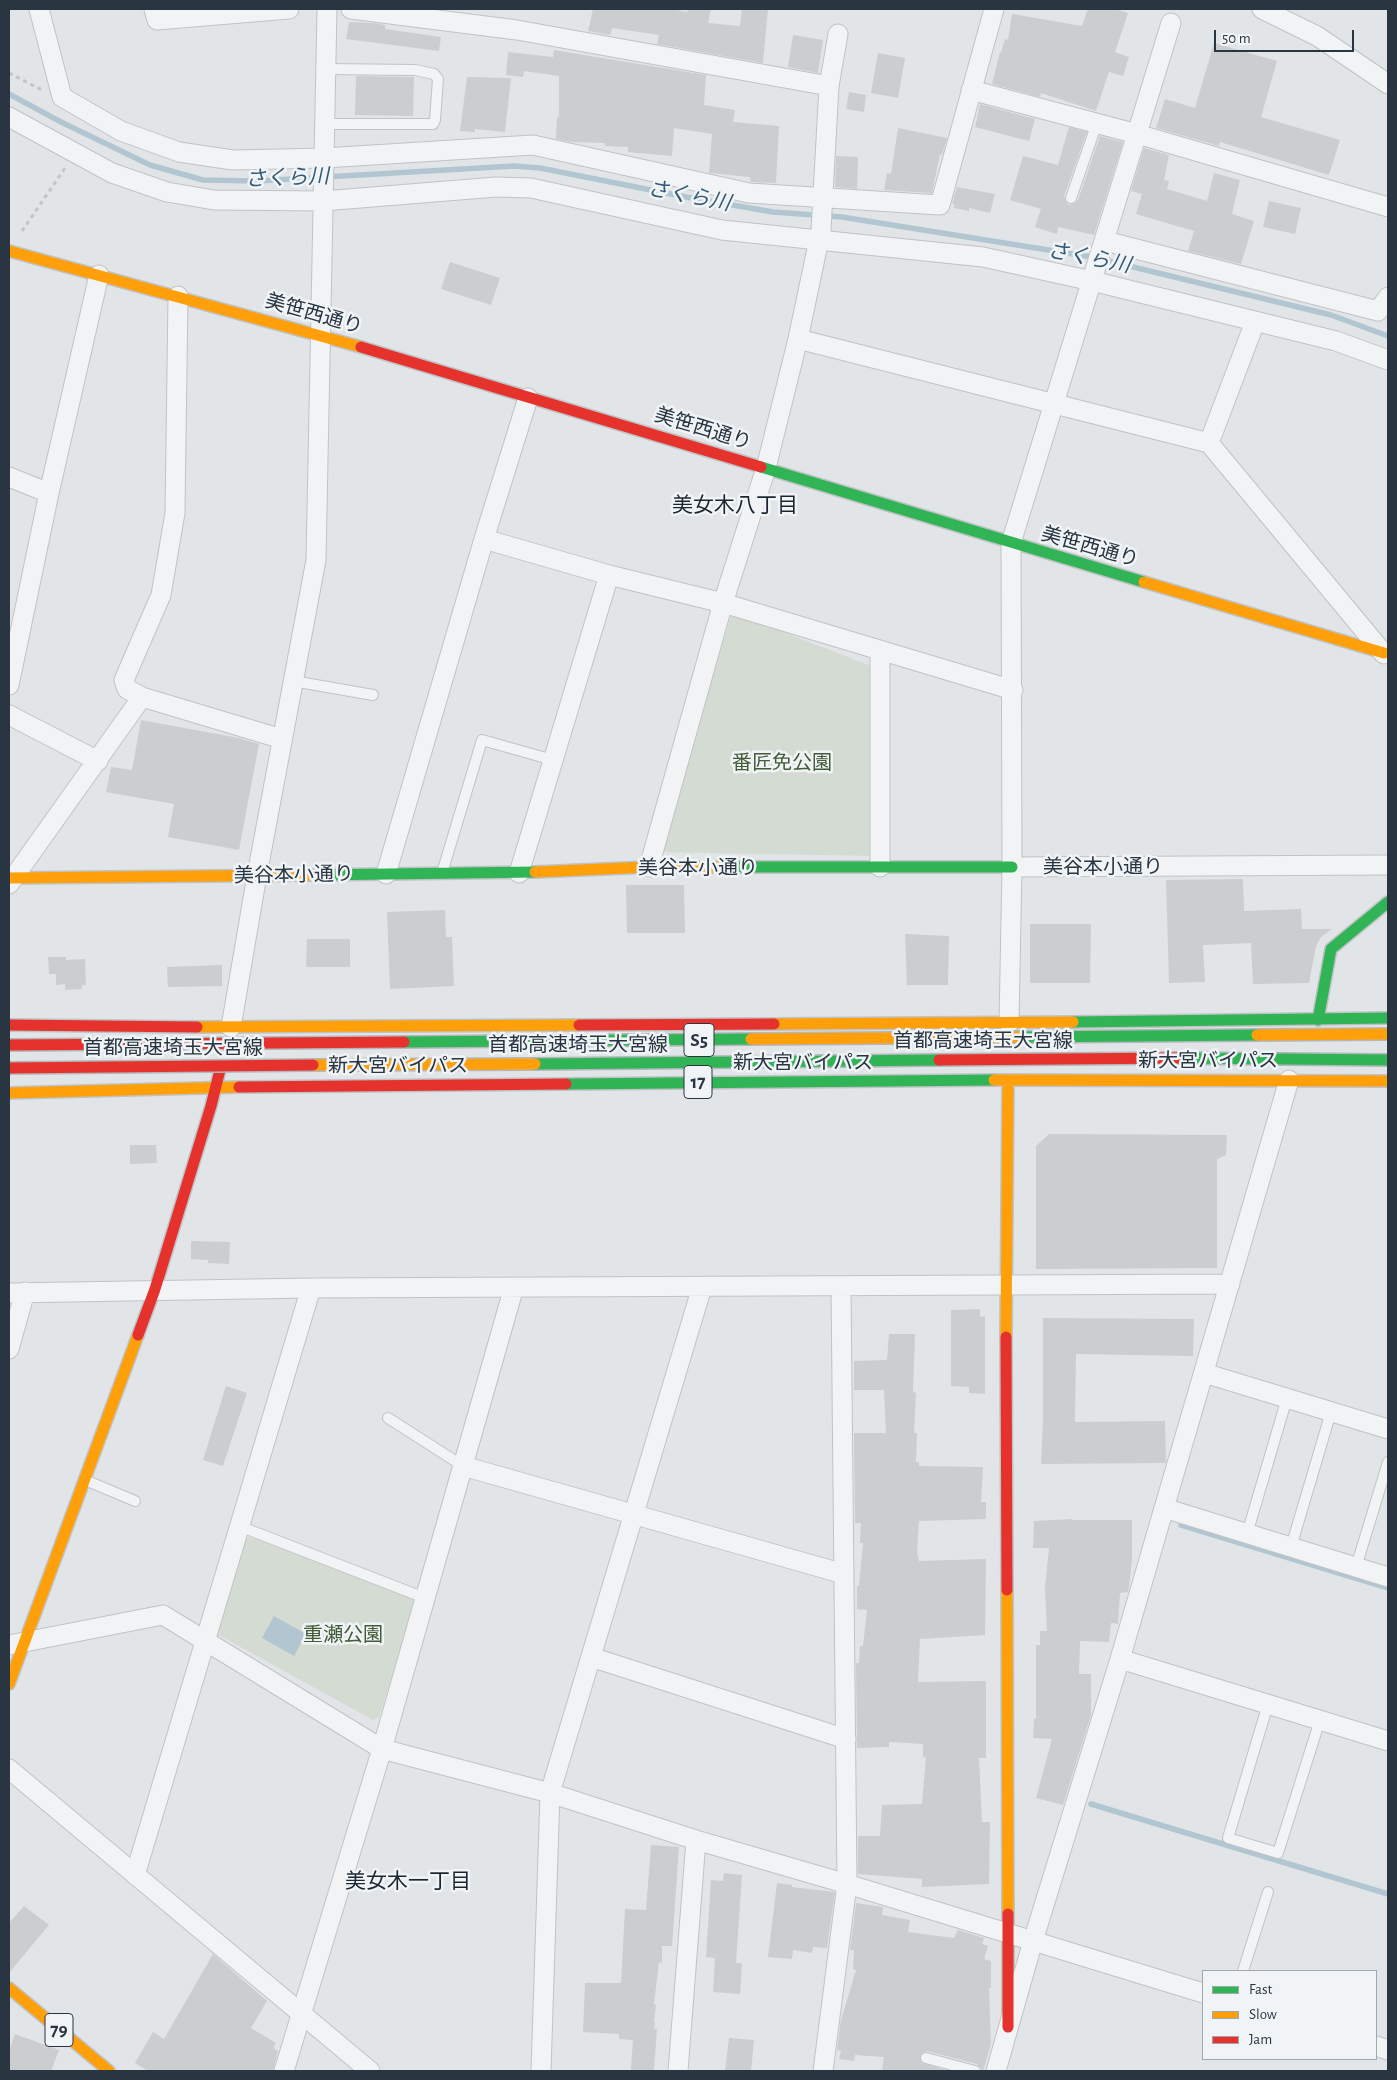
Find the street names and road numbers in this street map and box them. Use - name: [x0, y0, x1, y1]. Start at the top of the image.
- street label: 美笹西通り: [263, 289, 365, 339]
- street label: 美笹西通り: [652, 403, 754, 455]
- street label: 美笹西通り: [1039, 522, 1141, 572]
- street label: 美谷本小通り: [1043, 855, 1163, 879]
- street label: 美谷本小通り: [638, 856, 758, 880]
- street label: 美谷本小通り: [234, 862, 354, 888]
- road number: S5: [684, 1024, 714, 1056]
- street label: 首都高速埼玉大宮線: [893, 1029, 1073, 1053]
- street label: 首都高速埼玉大宮線: [488, 1033, 668, 1057]
- street label: 首都高速埼玉大宮線: [83, 1036, 263, 1060]
- street label: 新大宮バイパス: [1138, 1049, 1278, 1073]
- street label: 新大宮バイパス: [733, 1051, 873, 1075]
- street label: 新大宮バイパス: [328, 1054, 468, 1078]
- road number: 17: [684, 1066, 712, 1098]
- road number: 79: [45, 2014, 73, 2046]

